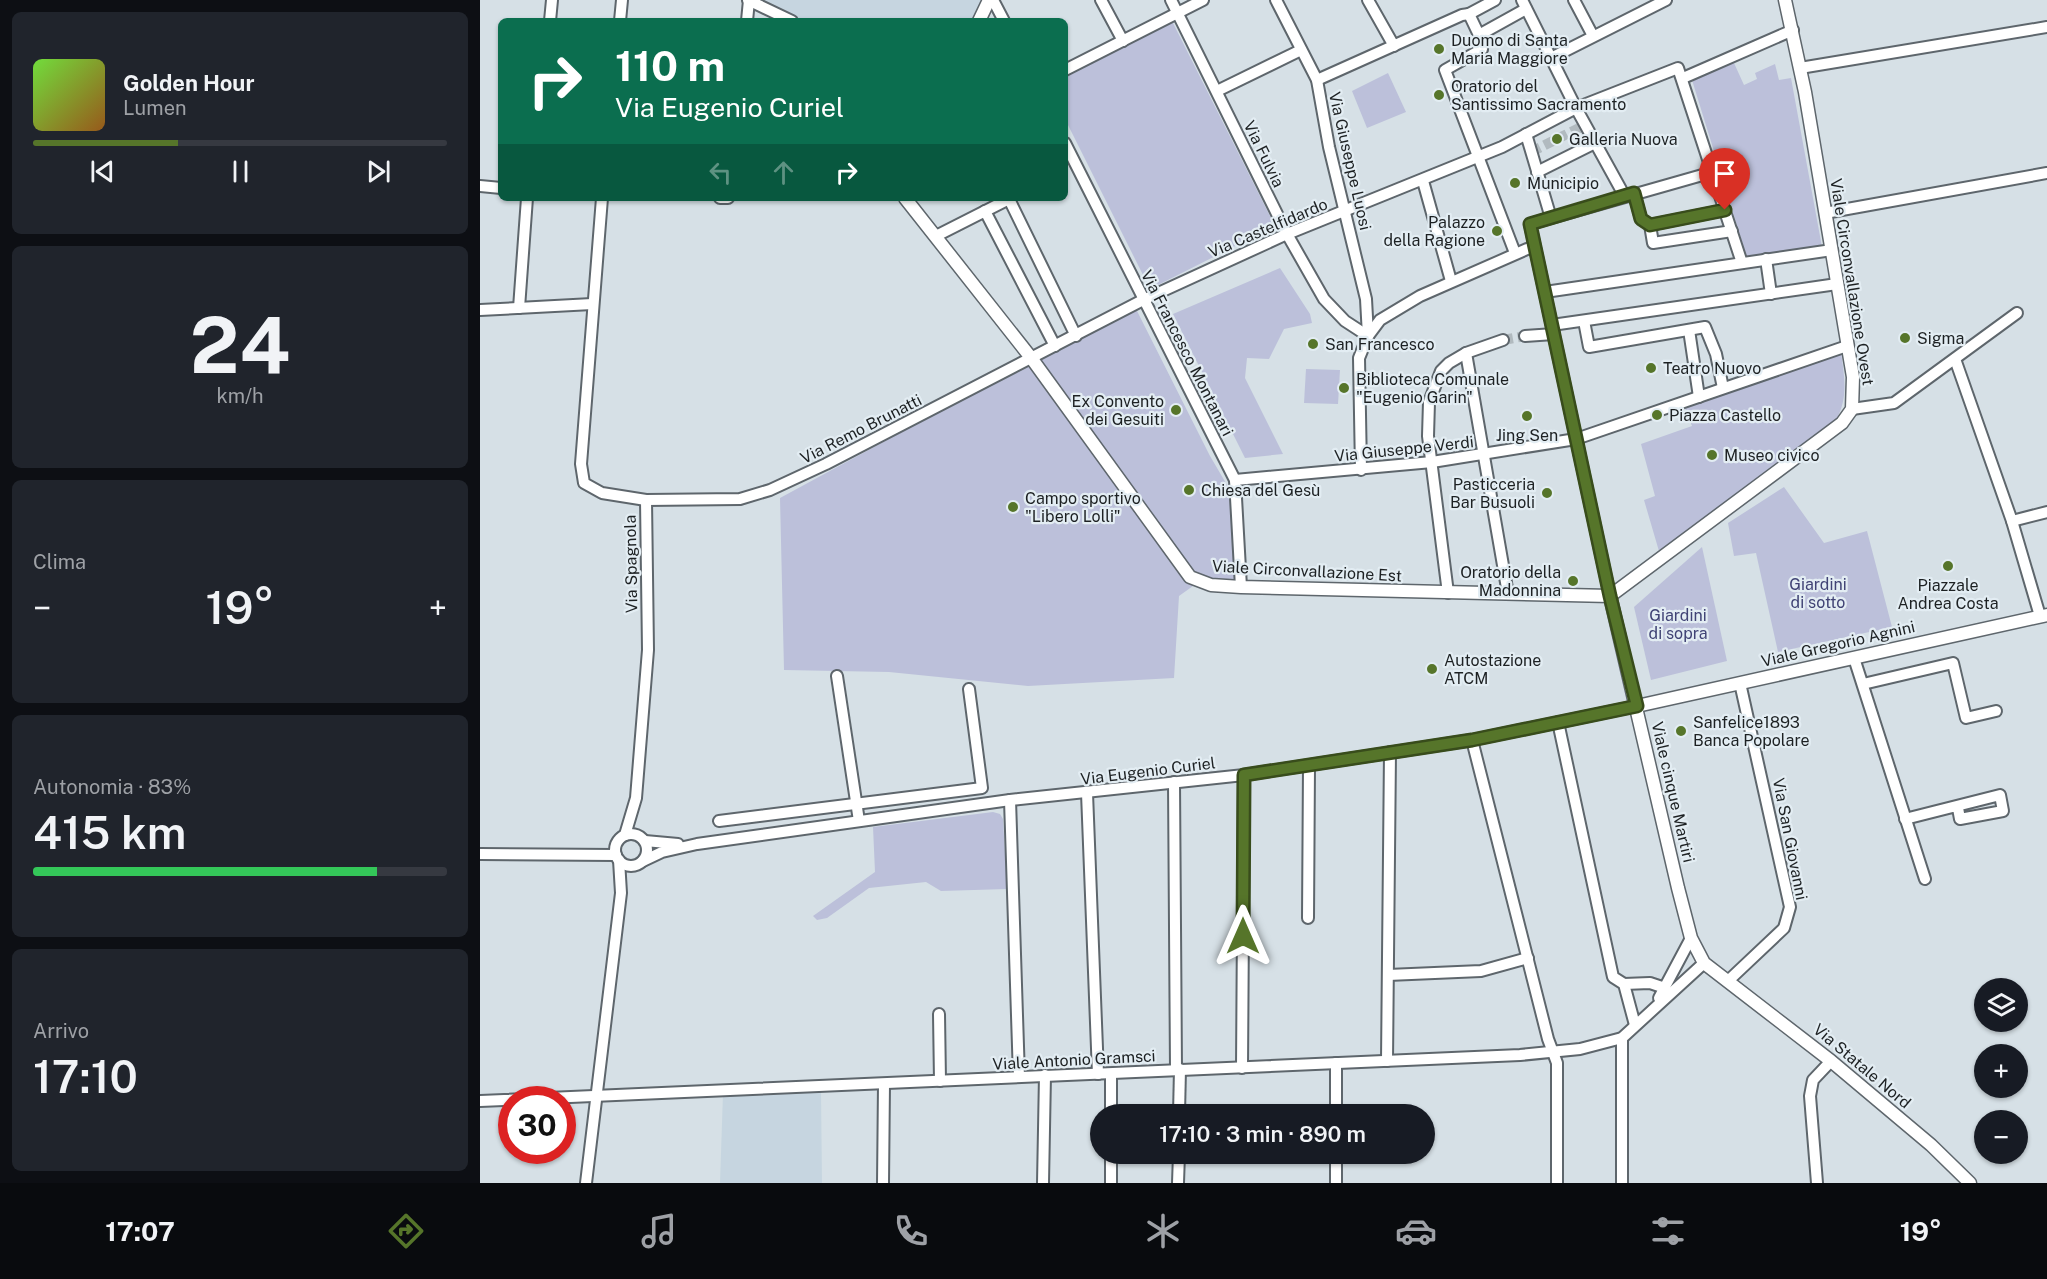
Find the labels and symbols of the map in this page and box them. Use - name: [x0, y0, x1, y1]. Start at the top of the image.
- place label: Duomo di Santa Maria Maggiore: [1451, 31, 1568, 68]
- marker: Duomo di Santa Maria Maggiore: [1432, 42, 1446, 56]
- place label: Oratorio del Santissimo Sacramento: [1451, 77, 1626, 114]
- marker: Oratorio del Santissimo Sacramento: [1432, 88, 1446, 102]
- street label: Via Giuseppe Luosi: [1325, 90, 1375, 232]
- street label: Via Fulvia: [1240, 118, 1288, 190]
- place label: Galleria Nuova: [1569, 130, 1678, 149]
- marker: Galleria Nuova: [1550, 132, 1564, 146]
- pin: [1699, 148, 1750, 210]
- place label: Municipio: [1527, 174, 1599, 193]
- marker: Municipio: [1508, 176, 1522, 190]
- street label: Viale Circonvallazione Ovest: [1826, 177, 1878, 387]
- street label: Via Castelfidardo: [1205, 194, 1331, 262]
- place label: Palazzo della Ragione: [1384, 213, 1485, 250]
- marker: Palazzo della Ragione: [1490, 224, 1504, 238]
- street label: Via Francesco Montanari: [1137, 267, 1237, 439]
- place label: Sigma: [1917, 329, 1964, 348]
- marker: Sigma: [1898, 331, 1912, 345]
- place label: San Francesco: [1325, 335, 1435, 354]
- marker: San Francesco: [1306, 337, 1320, 351]
- place label: Teatro Nuovo: [1663, 359, 1761, 378]
- marker: Teatro Nuovo: [1644, 361, 1658, 375]
- place label: Biblioteca Comunale "Eugenio Garin": [1356, 370, 1509, 407]
- marker: Biblioteca Comunale "Eugenio Garin": [1337, 381, 1351, 395]
- street label: Via Remo Brunatti: [797, 390, 925, 468]
- place label: Ex Convento dei Gesuiti: [1071, 392, 1164, 429]
- marker: Ex Convento dei Gesuiti: [1169, 403, 1183, 417]
- place label: Piazza Castello: [1669, 406, 1781, 425]
- marker: Piazza Castello: [1650, 408, 1664, 422]
- marker: Jing Sen: [1520, 409, 1534, 423]
- place label: Jing Sen: [1496, 426, 1558, 445]
- street label: Via Giuseppe Verdi: [1333, 432, 1475, 466]
- place label: Museo civico: [1724, 446, 1820, 465]
- marker: Museo civico: [1705, 448, 1719, 462]
- place label: Pasticceria Bar Busuoli: [1450, 475, 1535, 512]
- place label: Chiesa del Gesù: [1201, 481, 1320, 500]
- marker: Chiesa del Gesù: [1182, 483, 1196, 497]
- marker: Pasticceria Bar Busuoli: [1540, 486, 1554, 500]
- place label: Campo sportivo "Libero Lolli": [1025, 489, 1141, 526]
- marker: Campo sportivo "Libero Lolli": [1006, 500, 1020, 514]
- street label: Via Spagnola: [621, 515, 641, 613]
- street label: Viale Circonvallazione Est: [1211, 557, 1403, 585]
- marker: Piazzale Andrea Costa: [1941, 559, 1955, 573]
- place label: Oratorio della Madonnina: [1460, 563, 1561, 600]
- marker: Oratorio della Madonnina: [1566, 574, 1580, 588]
- park label: Giardini di sotto: [1789, 575, 1847, 612]
- place label: Piazzale Andrea Costa: [1898, 576, 1998, 613]
- park label: Giardini di sopra: [1649, 606, 1707, 643]
- street label: Viale Gregorio Agnini: [1759, 617, 1917, 671]
- place label: Autostazione ATCM: [1444, 651, 1541, 688]
- marker: Autostazione ATCM: [1425, 662, 1439, 676]
- place label: Sanfelice1893 Banca Popolare: [1693, 713, 1810, 750]
- street label: Viale cinque Martiri: [1648, 720, 1698, 864]
- marker: Sanfelice1893 Banca Popolare: [1674, 724, 1688, 738]
- street label: Via Eugenio Curiel: [1079, 753, 1217, 789]
- street label: Via San Giovanni: [1769, 776, 1811, 902]
- position arrow: [1211, 904, 1275, 968]
- street label: Via Statale Nord: [1809, 1020, 1915, 1112]
- street label: Viale Antonio Gramsci: [992, 1046, 1156, 1074]
- speed limit sign: 30: [498, 1086, 576, 1164]

